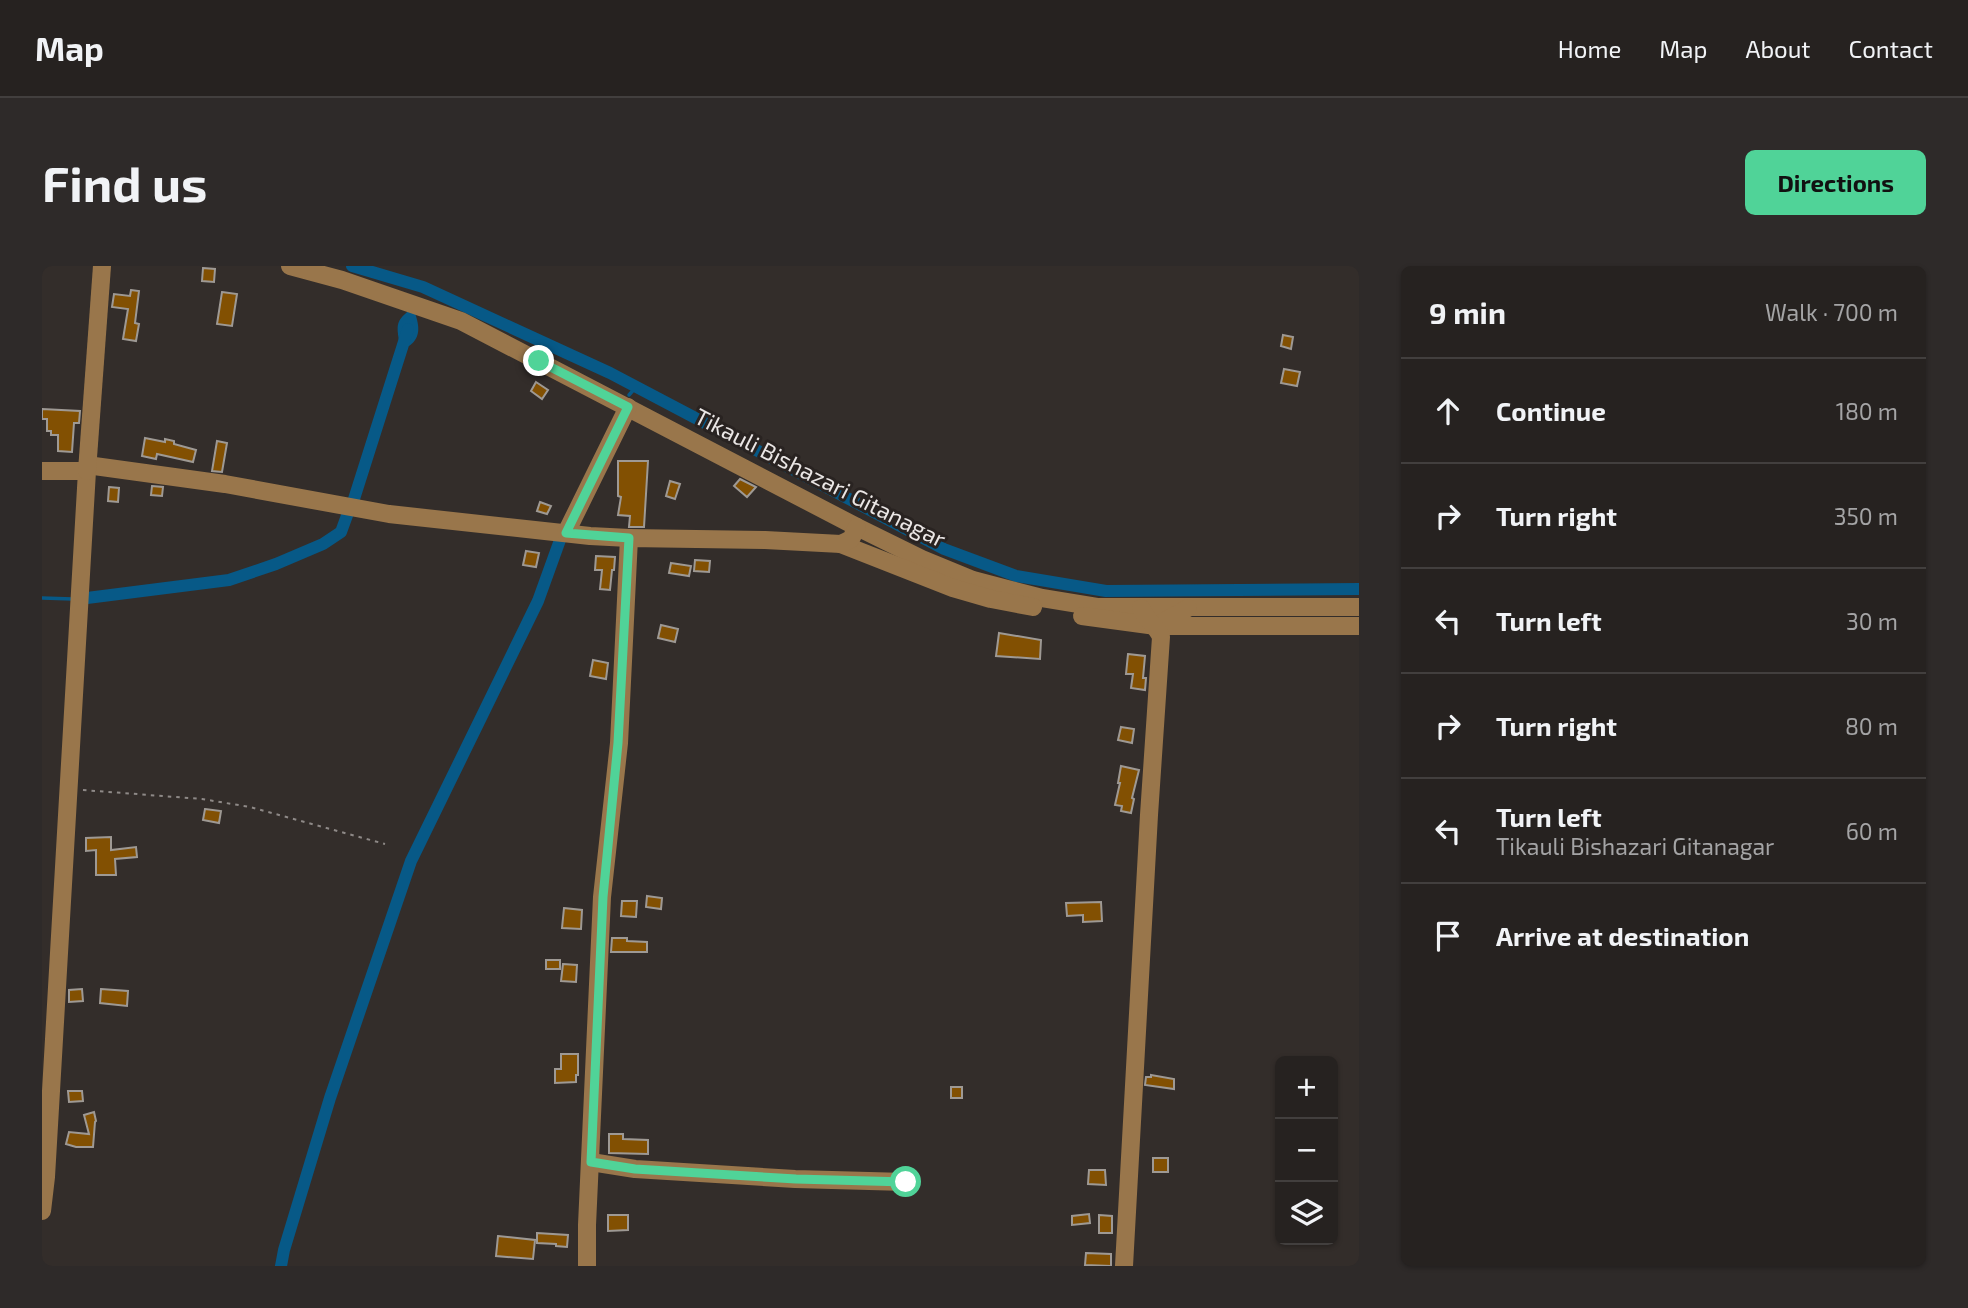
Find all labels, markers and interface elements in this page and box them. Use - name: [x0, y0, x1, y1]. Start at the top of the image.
- text: Map: [35, 28, 104, 68]
- text: Home: [1558, 34, 1621, 63]
- text: Map: [1659, 34, 1707, 63]
- text: About: [1745, 34, 1811, 63]
- text: Contact: [1849, 34, 1933, 63]
- button: Directions: [1745, 150, 1926, 215]
- text: Find us: [42, 153, 207, 212]
- text: 9 min: [1429, 294, 1506, 330]
- text: Walk · 700 m: [1765, 298, 1898, 326]
- route end: [523, 345, 554, 376]
- icon: ahead: [1429, 392, 1467, 430]
- text: Continue: [1496, 395, 1606, 426]
- text: 180 m: [1836, 397, 1898, 425]
- street label: Tikauli Bishazari Gitanagar: [690, 401, 951, 553]
- icon: right: [1429, 497, 1467, 535]
- text: Turn right: [1496, 500, 1617, 531]
- text: 350 m: [1834, 502, 1898, 530]
- icon: left: [1429, 602, 1467, 640]
- text: Turn left: [1496, 605, 1602, 636]
- text: 30 m: [1846, 607, 1898, 635]
- icon: right: [1429, 707, 1467, 745]
- text: Turn right: [1496, 710, 1617, 741]
- text: 80 m: [1845, 712, 1898, 740]
- text: Turn left: [1496, 801, 1602, 832]
- icon: left: [1429, 812, 1467, 850]
- text: 60 m: [1846, 817, 1898, 845]
- text: Tikauli Bishazari Gitanagar: [1496, 832, 1774, 860]
- icon: arrive: [1429, 917, 1467, 955]
- text: Arrive at destination: [1496, 920, 1749, 951]
- map controls: [1275, 1056, 1338, 1245]
- button: +: [1275, 1056, 1338, 1119]
- button: −: [1275, 1119, 1338, 1182]
- route start: [890, 1166, 921, 1197]
- button: layers: [1275, 1182, 1338, 1245]

